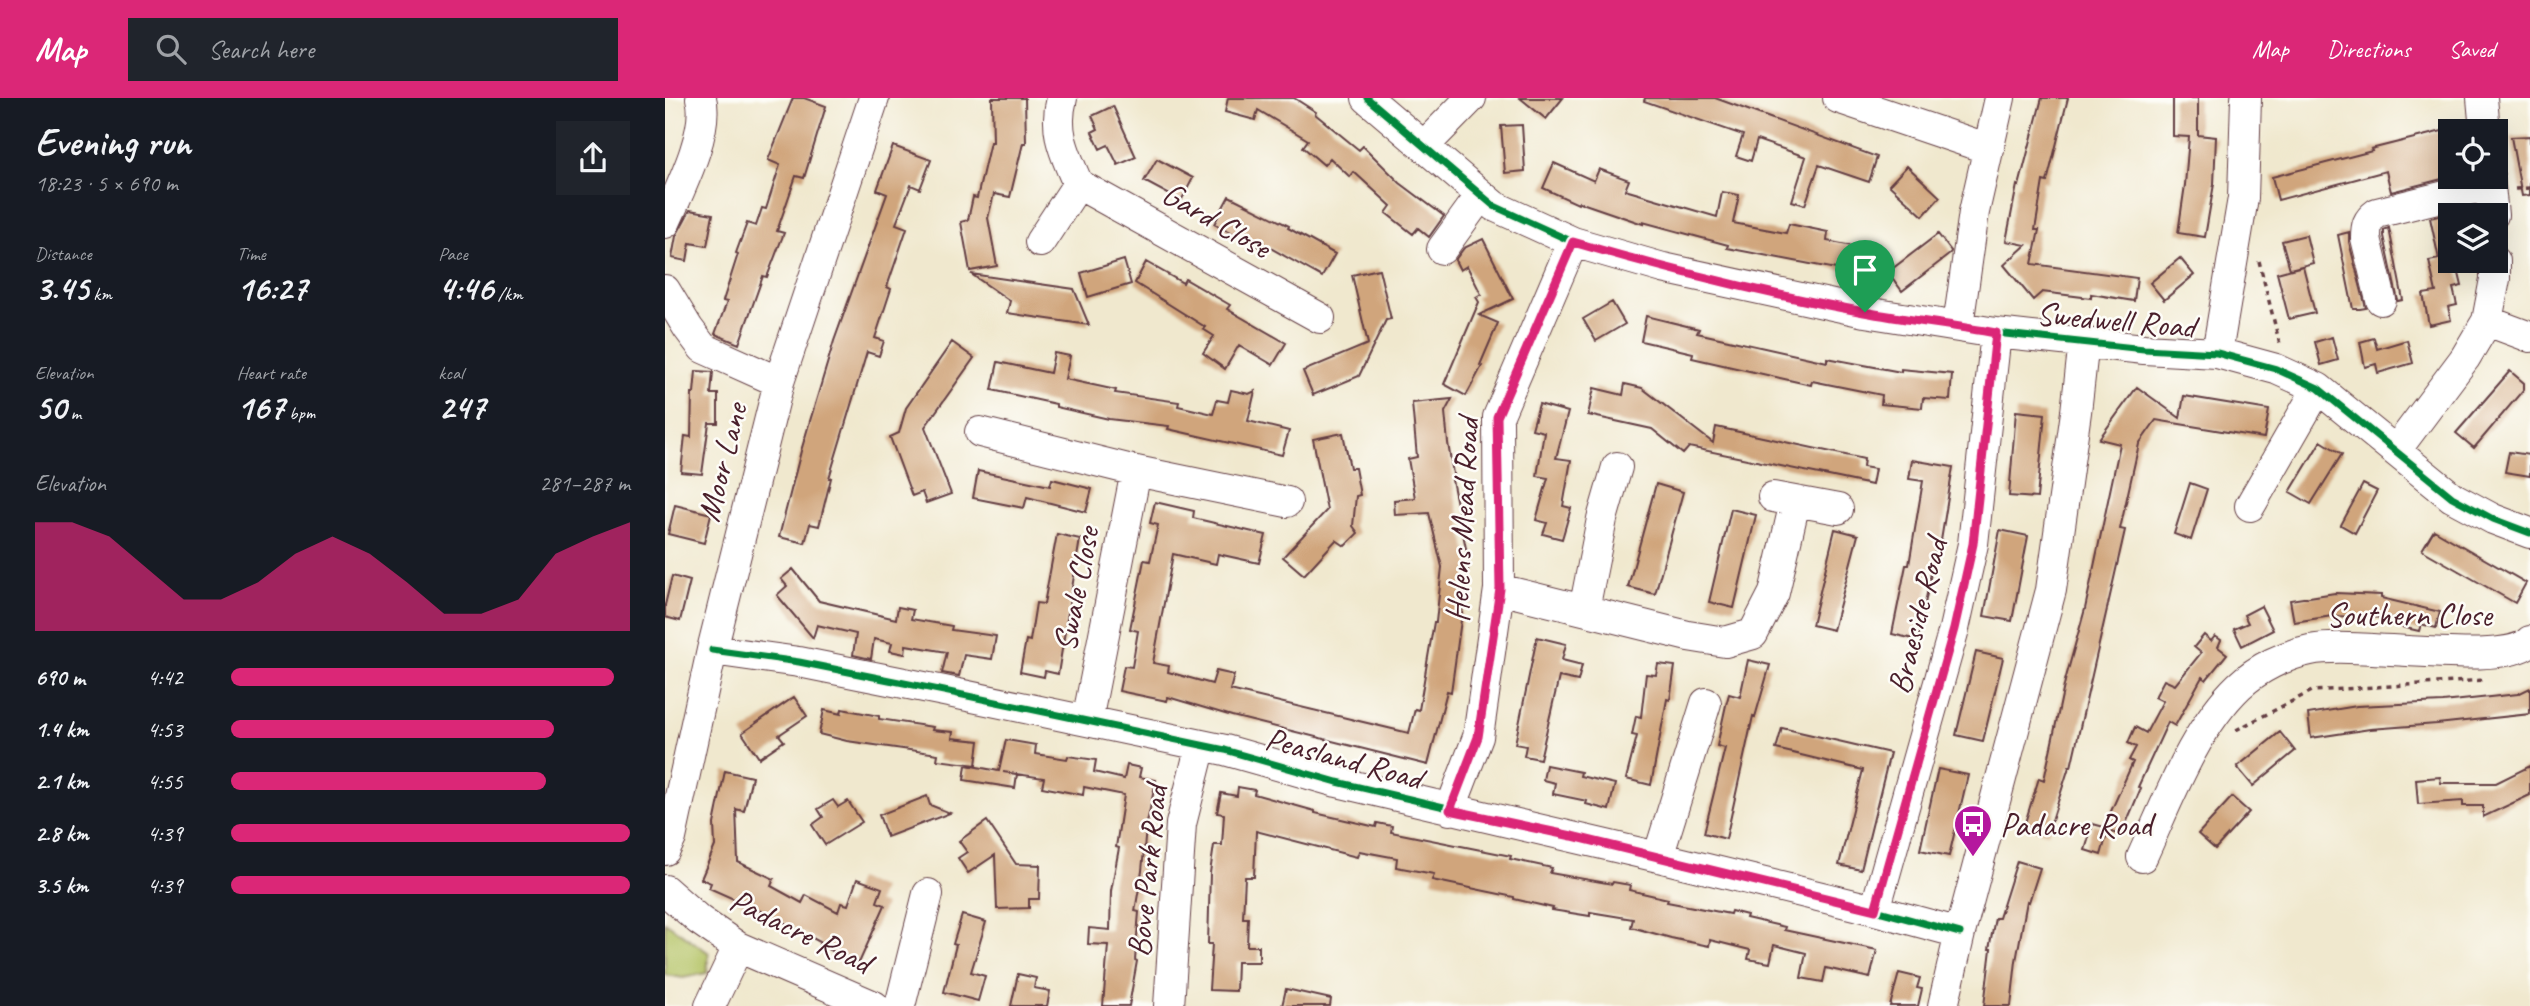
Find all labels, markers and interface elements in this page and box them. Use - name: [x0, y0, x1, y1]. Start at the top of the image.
- search box: [128, 18, 618, 81]
- text: Map: [35, 28, 86, 70]
- icon: search: [152, 30, 190, 68]
- text: Search here: [208, 33, 314, 66]
- text: Map: [2252, 34, 2289, 64]
- text: Directions: [2327, 34, 2410, 64]
- text: Saved: [2448, 34, 2495, 64]
- text: Evening run: [35, 119, 191, 166]
- map controls: [2438, 119, 2508, 273]
- button: locate: [2438, 119, 2508, 189]
- button: share: [556, 121, 630, 195]
- text: 18:23 · 5 × 690 m: [35, 169, 178, 198]
- street label: Gard Close: [1155, 172, 1280, 269]
- button: layers: [2438, 203, 2508, 273]
- pin: [1835, 240, 1895, 312]
- text: Distance: [35, 242, 92, 266]
- text: Time: [237, 242, 266, 266]
- text: Pace: [438, 242, 468, 266]
- icon: arrive: [1846, 251, 1884, 289]
- text: 3.45: [35, 266, 89, 311]
- text: 16:27: [237, 266, 307, 311]
- text: 4:46: [438, 266, 493, 311]
- text: km: [89, 282, 112, 306]
- text: /km: [493, 282, 523, 306]
- street label: Swedwell Road: [2035, 292, 2202, 348]
- text: Elevation: [35, 361, 93, 385]
- text: Heart rate: [237, 361, 306, 385]
- text: kcal: [438, 361, 463, 385]
- text: 50: [35, 385, 66, 430]
- text: 167: [237, 385, 285, 430]
- text: 247: [438, 385, 485, 430]
- street label: Moor Lane: [687, 397, 757, 526]
- text: m: [66, 401, 81, 425]
- text: bpm: [285, 401, 315, 425]
- street label: Helens Mead Road: [1436, 412, 1489, 623]
- text: Elevation: [35, 469, 106, 498]
- text: 281–287 m: [539, 469, 630, 498]
- street label: Swale Close: [1043, 521, 1109, 655]
- street label: Braeside Road: [1877, 529, 1958, 698]
- street label: Southern Close: [2326, 594, 2494, 636]
- text: 690 m: [35, 663, 85, 692]
- text: 4:42: [147, 663, 183, 692]
- text: 1.4 km: [35, 715, 89, 744]
- text: 4:53: [147, 715, 183, 744]
- street label: Peasland Road: [1261, 717, 1431, 800]
- text: 2.1 km: [35, 767, 89, 796]
- text: 4:55: [147, 767, 183, 796]
- street label: Bove Park Road: [1117, 778, 1177, 959]
- bus stop icon: Padacre Road: [1952, 803, 1994, 858]
- place label: Padacre Road: [2000, 804, 2157, 846]
- text: 2.8 km: [35, 819, 89, 848]
- text: 4:39: [147, 819, 183, 848]
- text: 3.5 km: [35, 871, 88, 900]
- text: 4:39: [147, 871, 183, 900]
- street label: Padacre Road: [723, 879, 883, 985]

